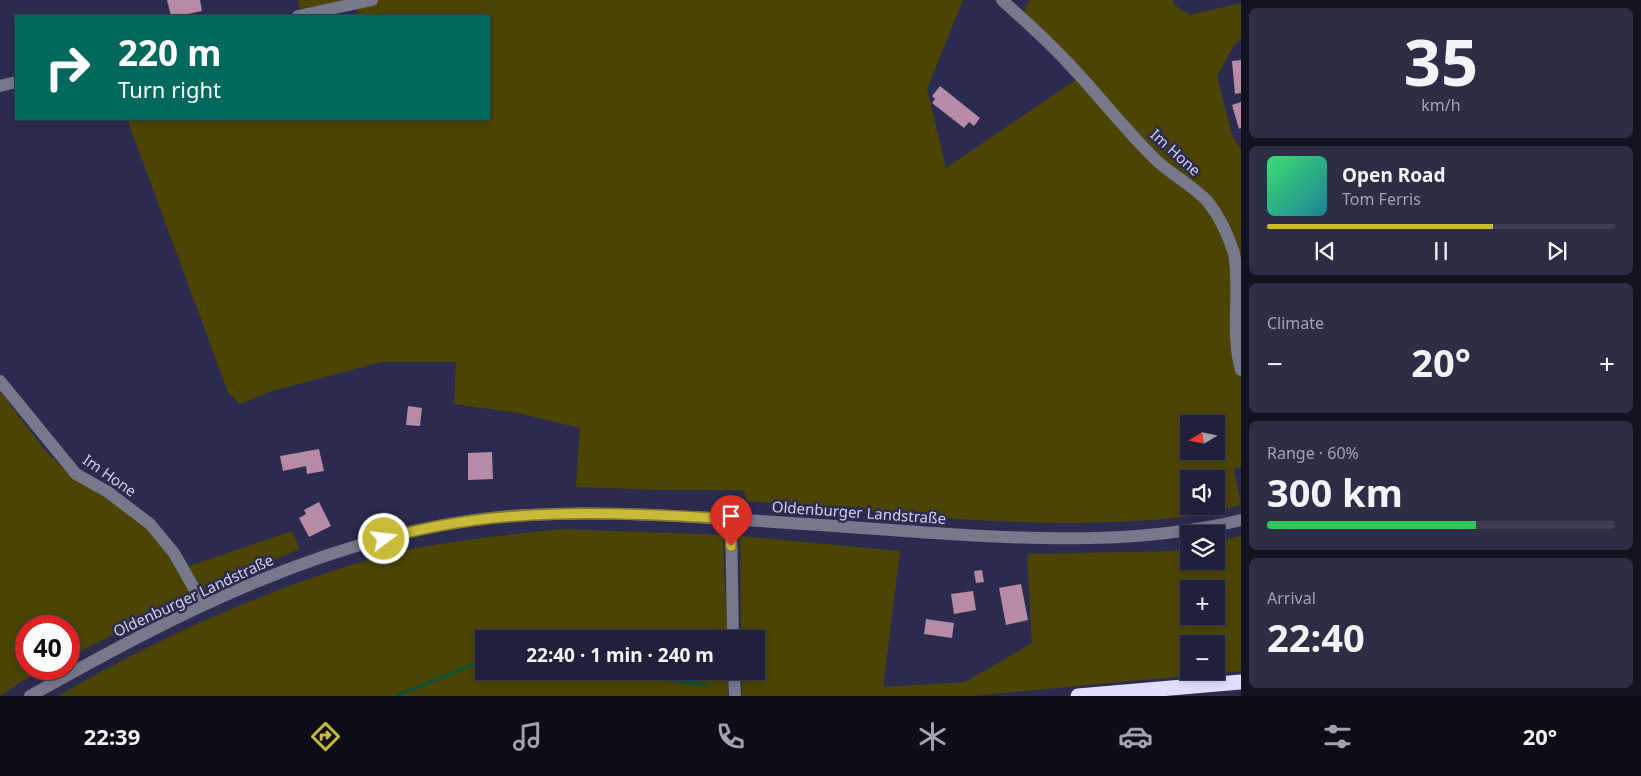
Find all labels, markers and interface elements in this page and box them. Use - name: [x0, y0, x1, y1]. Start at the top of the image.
- text: 35: [1404, 17, 1478, 105]
- text: 220 m: [118, 29, 221, 76]
- icon: right: [35, 35, 100, 100]
- text: Turn right: [118, 74, 221, 104]
- text: km/h: [1421, 94, 1461, 116]
- street label: Im Hone: [1147, 124, 1205, 180]
- text: Open Road: [1342, 162, 1445, 188]
- text: Tom Ferris: [1342, 188, 1421, 210]
- icon: previous: [1311, 237, 1339, 265]
- icon: pause: [1427, 237, 1455, 265]
- icon: next: [1543, 237, 1571, 265]
- text: Climate: [1267, 312, 1324, 334]
- text: 20°: [1411, 336, 1471, 388]
- text: −: [1267, 344, 1283, 382]
- text: +: [1599, 344, 1615, 382]
- north arrow: [1180, 415, 1225, 460]
- map controls: [1180, 415, 1225, 680]
- text: Range · 60%: [1267, 442, 1359, 464]
- street label: Im Hone: [79, 449, 141, 501]
- text: 300 km: [1267, 466, 1403, 518]
- button: sound: [1180, 470, 1225, 515]
- pin: [710, 495, 752, 546]
- street label: Oldenburger Landstraße: [771, 496, 947, 528]
- icon: arrive: [717, 502, 745, 530]
- position arrow: [357, 512, 409, 564]
- button: layers: [1180, 525, 1225, 570]
- street label: Oldenburger Landstraße: [110, 549, 276, 641]
- button: +: [1180, 580, 1225, 625]
- text: Arrival: [1267, 587, 1316, 609]
- text: 22:40: [1267, 611, 1365, 663]
- speed limit sign: 40: [15, 615, 80, 680]
- button: −: [1180, 635, 1225, 680]
- text: 22:40 · 1 min · 240 m: [526, 642, 714, 668]
- icon: directions: [308, 719, 343, 754]
- icon: music: [510, 719, 545, 754]
- icon: phone: [713, 719, 748, 754]
- icon: climate: [915, 719, 950, 754]
- icon: car: [1118, 719, 1153, 754]
- icon: filters: [1320, 719, 1355, 754]
- text: 22:39: [84, 721, 140, 751]
- text: 20°: [1523, 721, 1557, 751]

